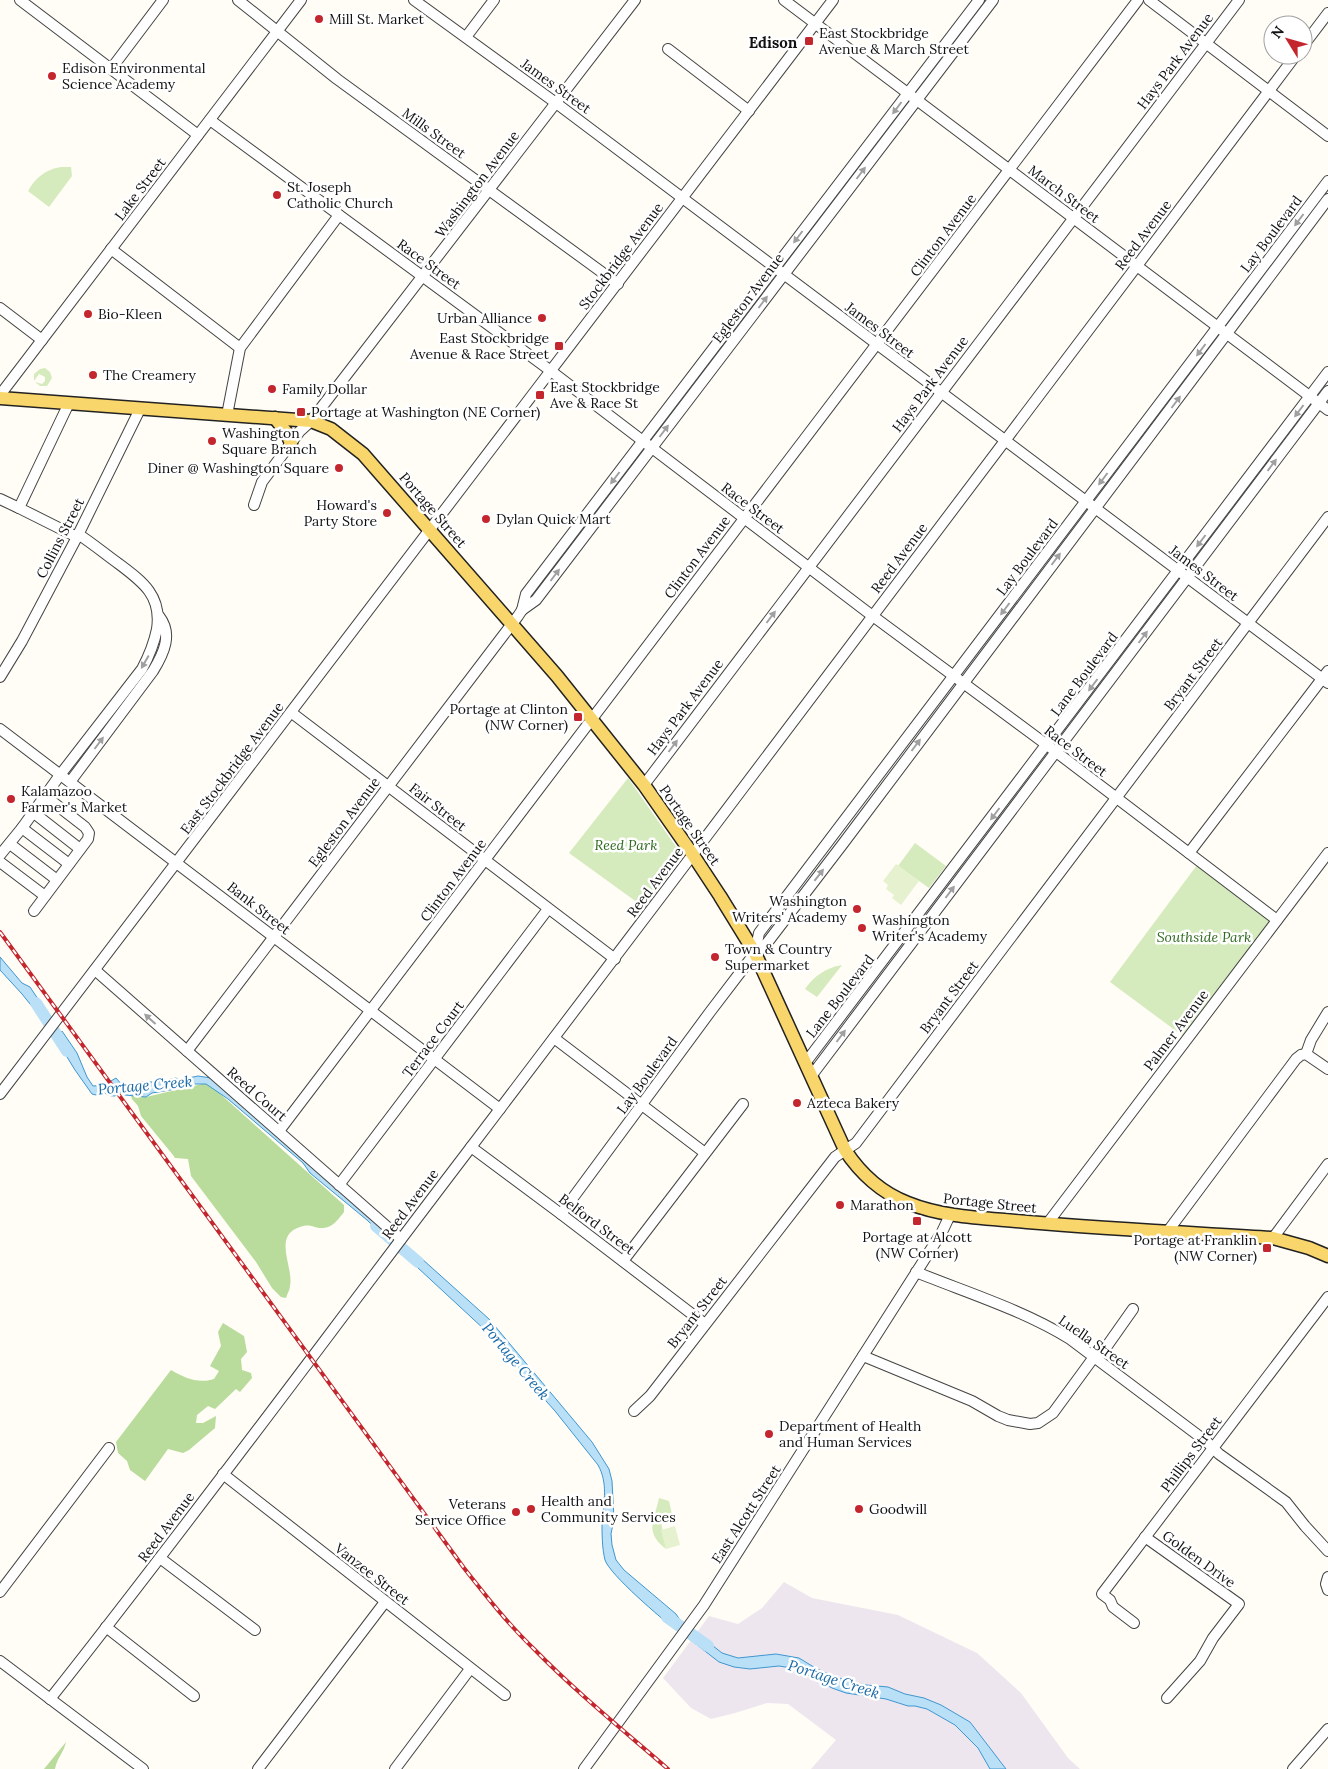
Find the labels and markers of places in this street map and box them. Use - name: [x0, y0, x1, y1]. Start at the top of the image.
- place label: Mill St. Market: [329, 10, 425, 28]
- marker: Mill St. Market: [313, 13, 325, 25]
- place label: East Stockbridge Avenue & March Street: [818, 24, 969, 58]
- marker: East Stockbridge Avenue & March Street: [803, 35, 815, 47]
- place label: Edison Environmental Science Academy: [62, 59, 206, 93]
- marker: Edison Environmental Science Academy: [46, 70, 58, 82]
- place label: St. Joseph Catholic Church: [287, 178, 393, 212]
- marker: St. Joseph Catholic Church: [271, 189, 283, 201]
- place label: Bio-Kleen: [98, 305, 163, 323]
- marker: Bio-Kleen: [82, 308, 94, 320]
- place label: Urban Alliance: [437, 309, 532, 327]
- marker: Urban Alliance: [536, 312, 548, 324]
- place label: East Stockbridge Avenue & Race Street: [409, 329, 550, 363]
- marker: East Stockbridge Avenue & Race Street: [553, 340, 565, 352]
- place label: The Creamery: [103, 366, 197, 384]
- marker: The Creamery: [87, 369, 99, 381]
- place label: East Stockbridge Ave & Race St: [549, 378, 660, 412]
- place label: Family Dollar: [282, 380, 367, 398]
- marker: Family Dollar: [266, 383, 278, 395]
- marker: East Stockbridge Ave & Race St: [534, 389, 546, 401]
- place label: Portage at Washington (NE Corner): [311, 403, 540, 421]
- marker: Portage at Washington (NE Corner): [295, 406, 307, 418]
- place label: Washington Square Branch: [222, 424, 317, 458]
- marker: Washington Square Branch: [206, 435, 218, 447]
- place label: Diner @ Washington Square: [147, 459, 329, 477]
- marker: Diner @ Washington Square: [333, 462, 345, 474]
- place label: Howard's Party Store: [304, 496, 377, 530]
- marker: Howard's Party Store: [381, 507, 393, 519]
- place label: Dylan Quick Mart: [496, 510, 611, 528]
- marker: Dylan Quick Mart: [480, 513, 492, 525]
- place label: Portage at Clinton (NW Corner): [449, 700, 568, 734]
- marker: Portage at Clinton (NW Corner): [572, 711, 584, 723]
- place label: Kalamazoo Farmer's Market: [21, 782, 128, 816]
- marker: Kalamazoo Farmer's Market: [5, 793, 17, 805]
- place label: Washington Writers' Academy: [732, 892, 848, 926]
- marker: Washington Writers' Academy: [851, 903, 863, 915]
- place label: Washington Writer's Academy: [872, 911, 988, 945]
- marker: Washington Writer's Academy: [856, 922, 868, 934]
- place label: Town & Country Supermarket: [725, 940, 833, 974]
- marker: Town & Country Supermarket: [709, 951, 721, 963]
- place label: Azteca Bakery: [806, 1094, 900, 1112]
- marker: Azteca Bakery: [791, 1097, 803, 1109]
- place label: Marathon: [850, 1196, 914, 1214]
- marker: Marathon: [834, 1199, 846, 1211]
- marker: Portage at Alcott (NW Corner): [911, 1215, 923, 1227]
- place label: Portage at Alcott (NW Corner): [862, 1228, 972, 1262]
- place label: Portage at Franklin (NW Corner): [1134, 1231, 1257, 1265]
- marker: Portage at Franklin (NW Corner): [1261, 1242, 1273, 1254]
- place label: Department of Health and Human Services: [779, 1417, 921, 1451]
- marker: Department of Health and Human Services: [763, 1428, 775, 1440]
- place label: Health and Community Services: [541, 1492, 676, 1526]
- place label: Veterans Service Office: [415, 1495, 506, 1529]
- place label: Goodwill: [869, 1500, 927, 1518]
- marker: Health and Community Services: [525, 1503, 537, 1515]
- marker: Goodwill: [853, 1503, 865, 1515]
- marker: Veterans Service Office: [510, 1506, 522, 1518]

